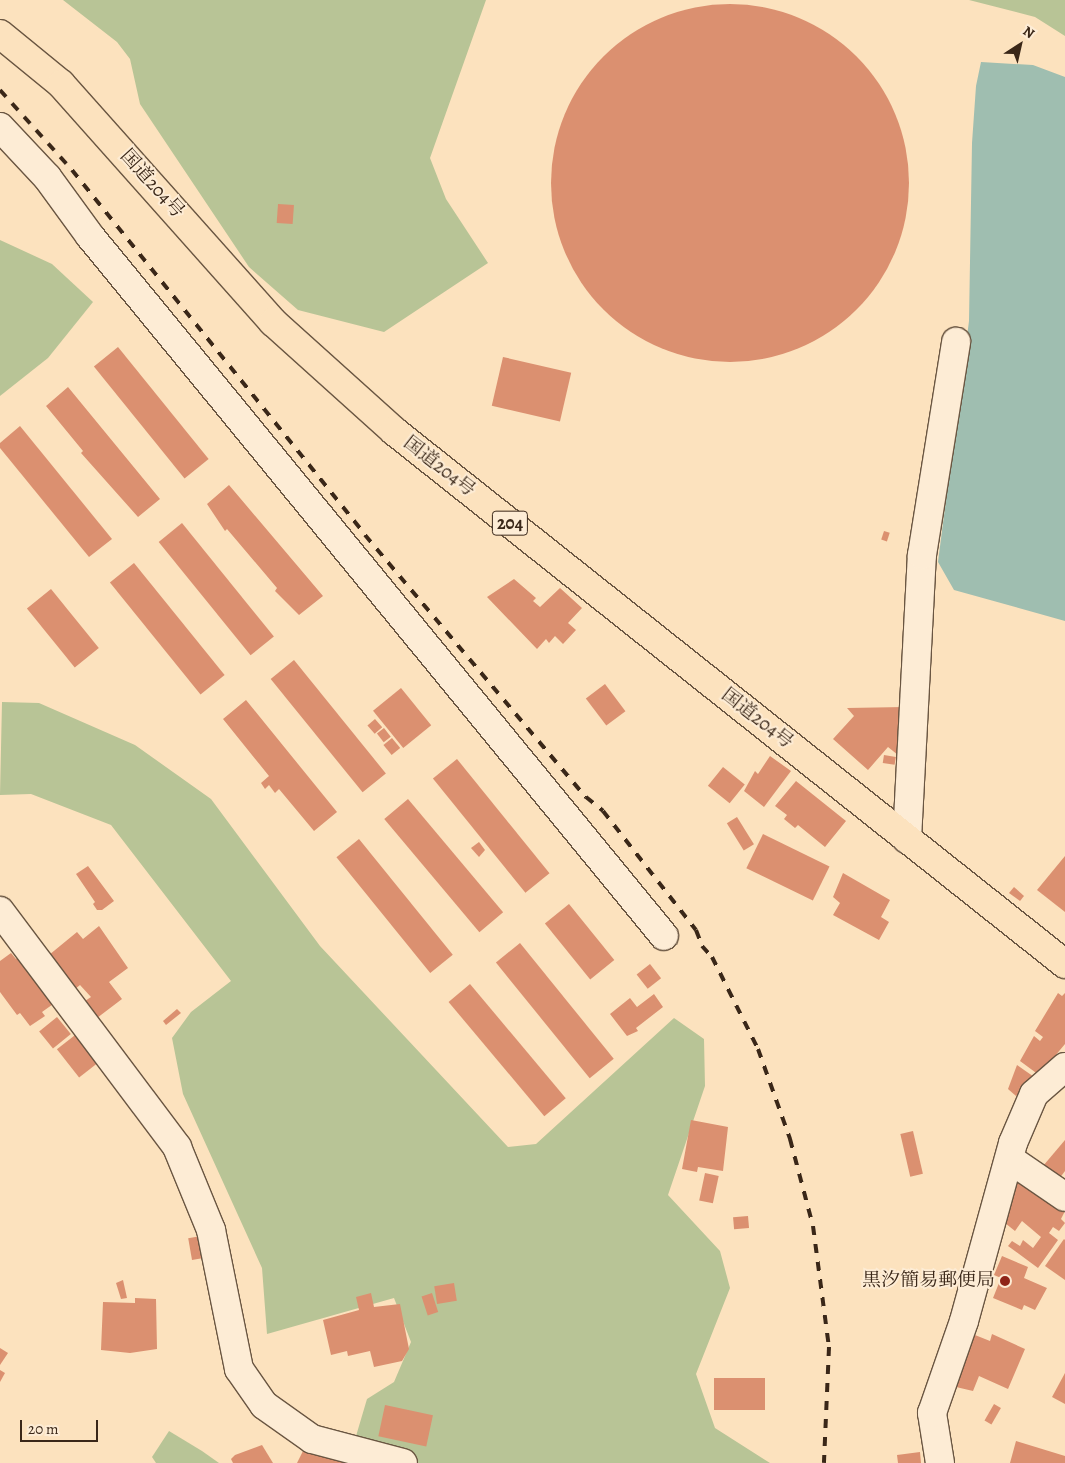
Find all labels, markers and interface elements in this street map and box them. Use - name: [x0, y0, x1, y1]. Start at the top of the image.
- north arrow: [995, 20, 1045, 70]
- text: N: [1019, 22, 1039, 43]
- street label: 国道204号: [115, 145, 189, 223]
- street label: 国道204号: [399, 432, 479, 502]
- road number: 204: [491, 508, 529, 538]
- street label: 国道204号: [717, 684, 797, 754]
- place label: 黒汐簡易郵便局: [862, 1270, 995, 1292]
- marker: 黒汐簡易郵便局: [999, 1275, 1011, 1287]
- scale bar: [22, 1410, 100, 1442]
- text: 20 m: [28, 1419, 59, 1439]

